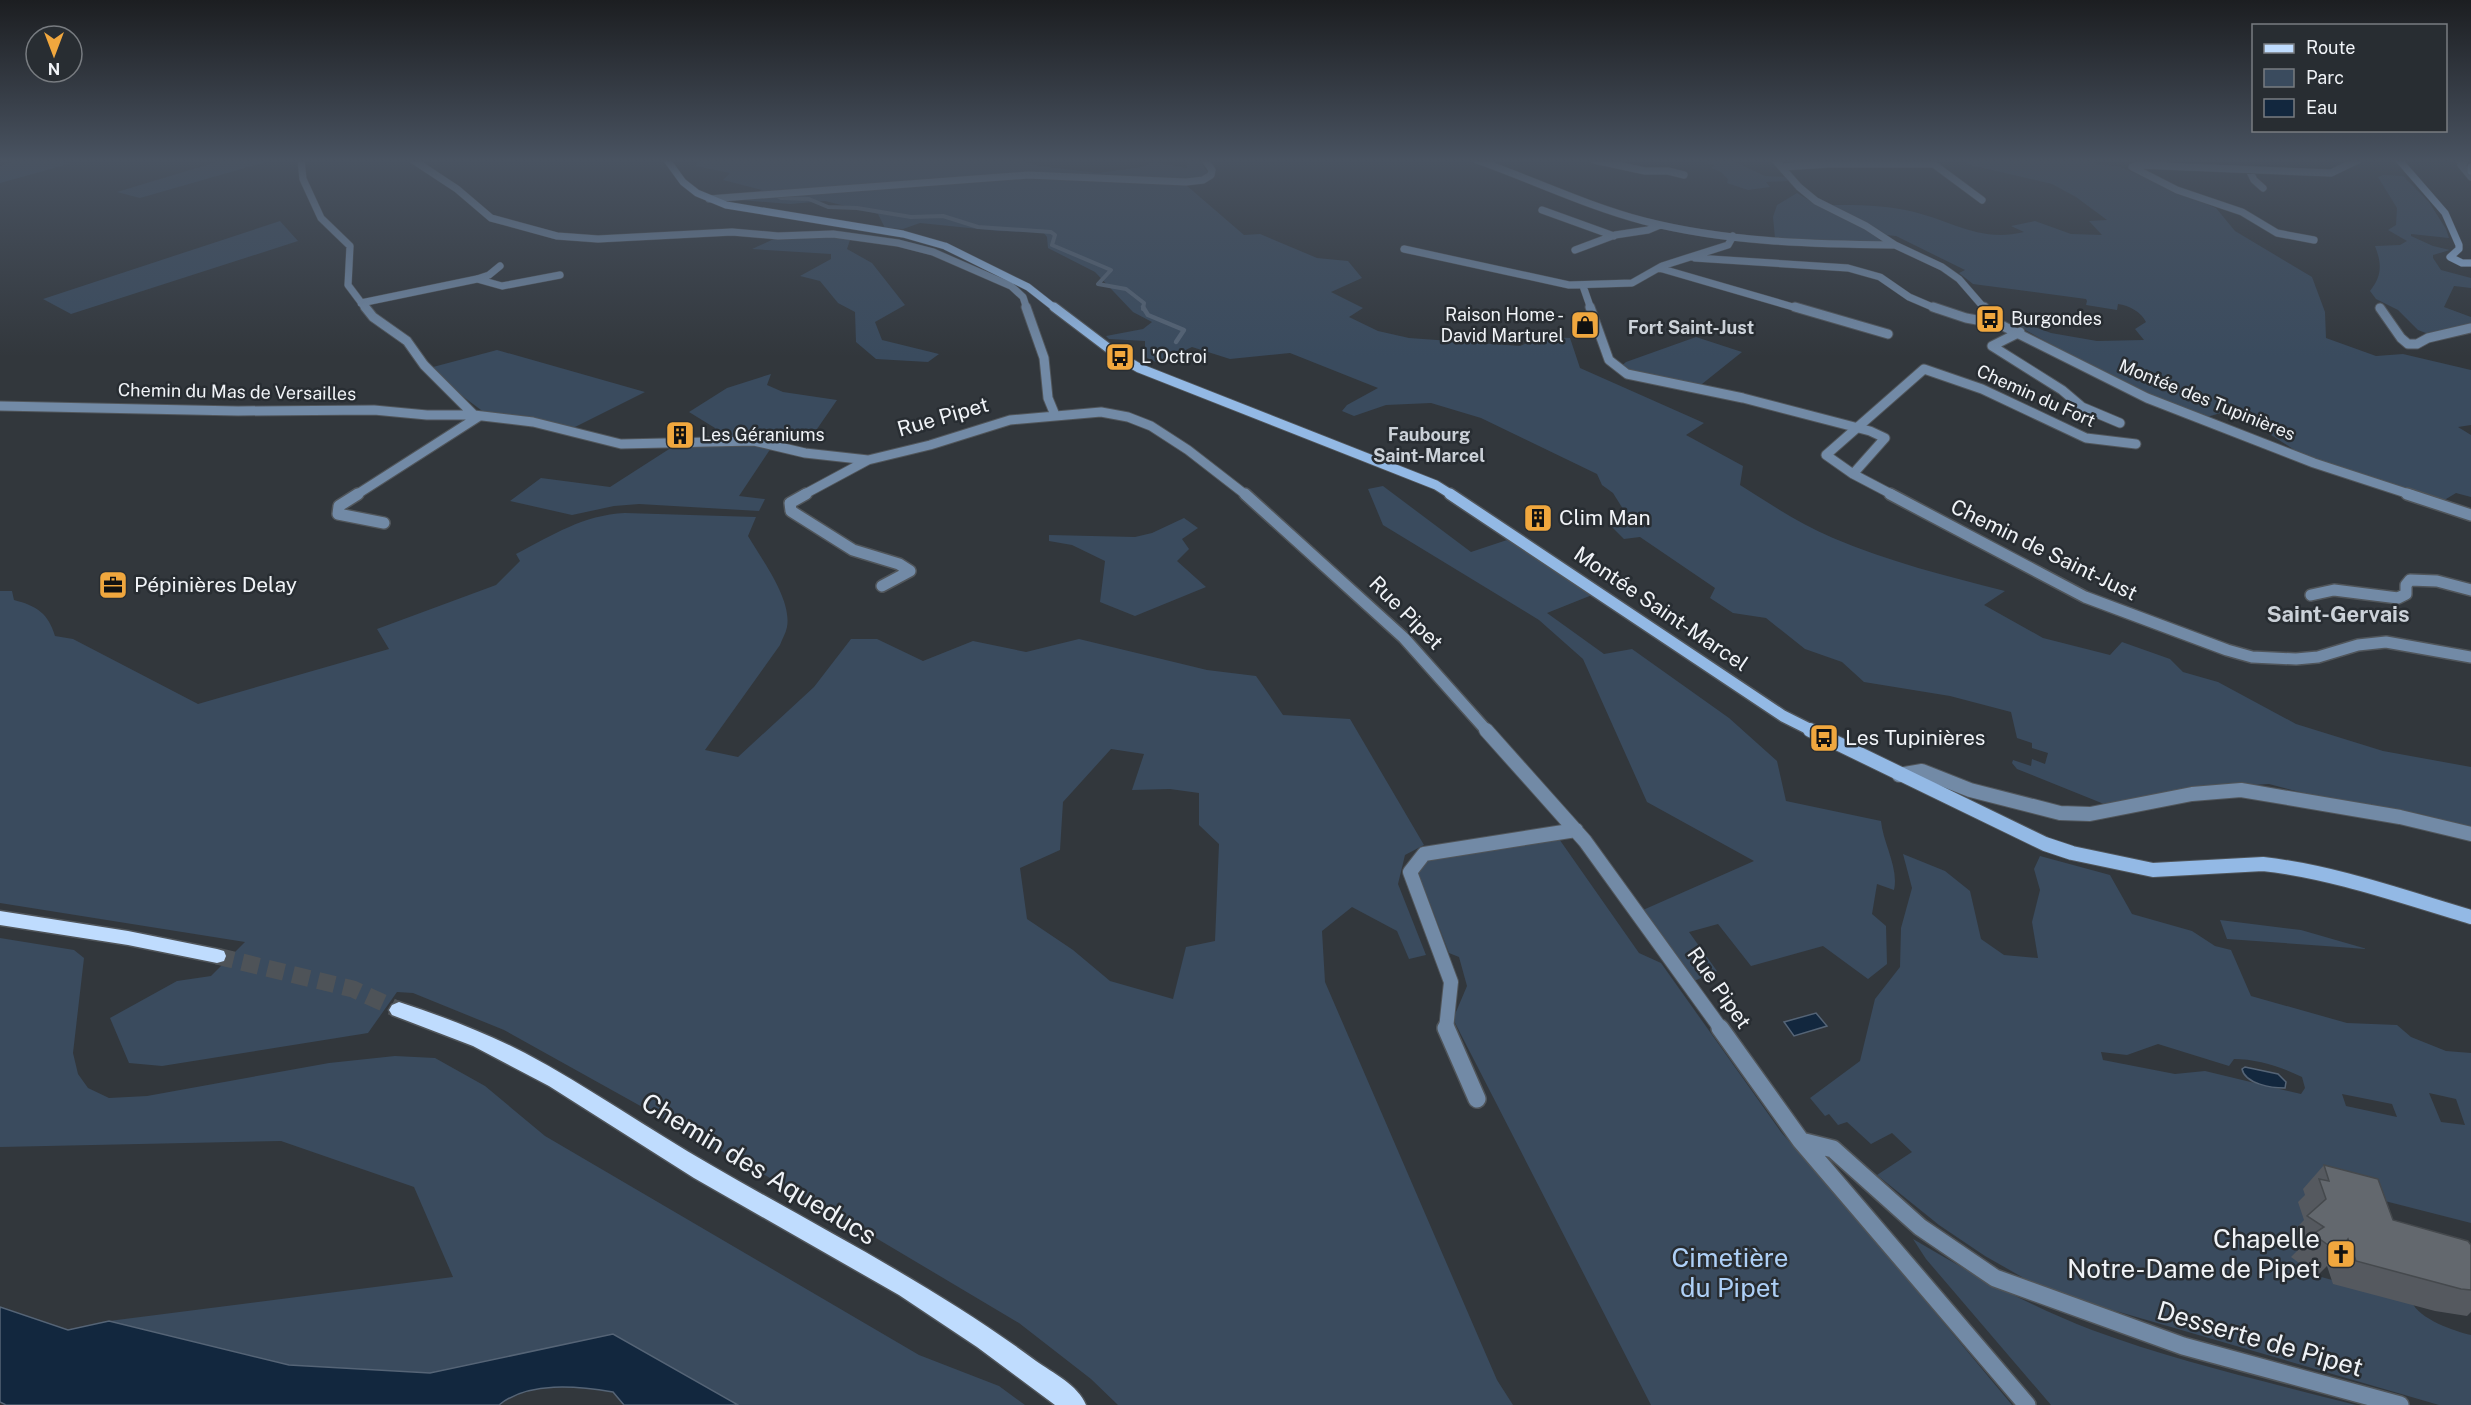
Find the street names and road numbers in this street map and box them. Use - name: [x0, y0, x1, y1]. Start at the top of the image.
- street label: Montée des Tupinières: [2116, 355, 2298, 445]
- street label: Chemin du Fort: [1974, 360, 2099, 431]
- street label: Chemin du Mas de Versailles: [118, 379, 356, 404]
- street label: Rue Pipet: [894, 392, 991, 441]
- street label: Chemin de Saint-Just: [1947, 493, 2142, 606]
- street label: Montée Saint-Marcel: [1569, 541, 1753, 676]
- street label: Rue Pipet: [1364, 571, 1448, 655]
- street label: Rue Pipet: [1682, 942, 1757, 1033]
- street label: Chemin des Aqueducs: [636, 1086, 882, 1251]
- street label: Desserte de Pipet: [2153, 1294, 2367, 1383]

